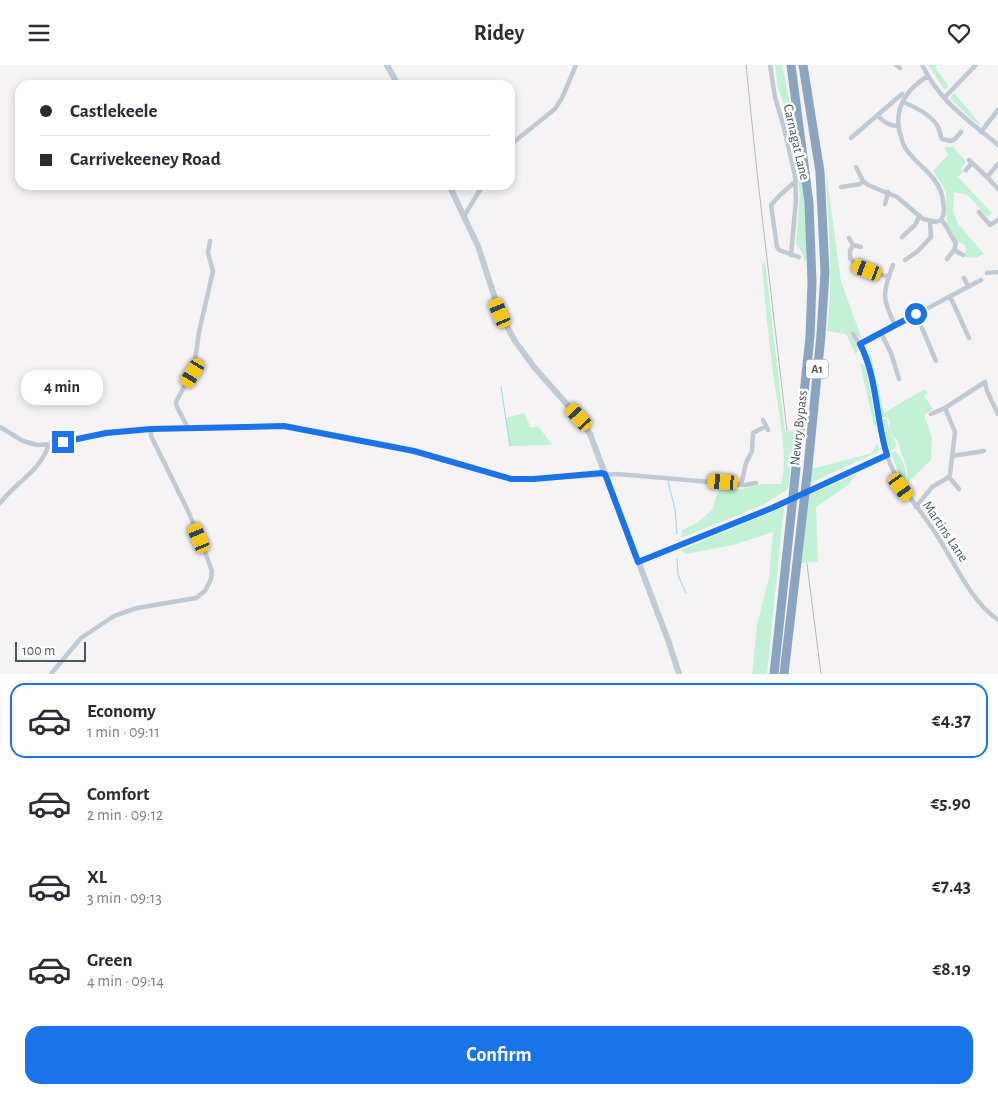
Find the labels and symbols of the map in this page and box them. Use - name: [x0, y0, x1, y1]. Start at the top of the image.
- street label: Carnagat Lane: [780, 103, 812, 182]
- car: [850, 258, 883, 282]
- car: [487, 296, 512, 330]
- route start: [905, 303, 927, 325]
- car: [178, 356, 207, 390]
- road number: A1: [806, 359, 828, 379]
- callout: 4 min: [22, 369, 104, 405]
- street label: Newry Bypass: [788, 390, 810, 466]
- car: [563, 401, 594, 433]
- route end: [52, 431, 74, 453]
- car: [886, 470, 915, 504]
- car: [707, 473, 738, 491]
- street label: Martins Lane: [920, 499, 971, 565]
- car: [186, 521, 211, 555]
- scale bar: [15, 639, 86, 662]

